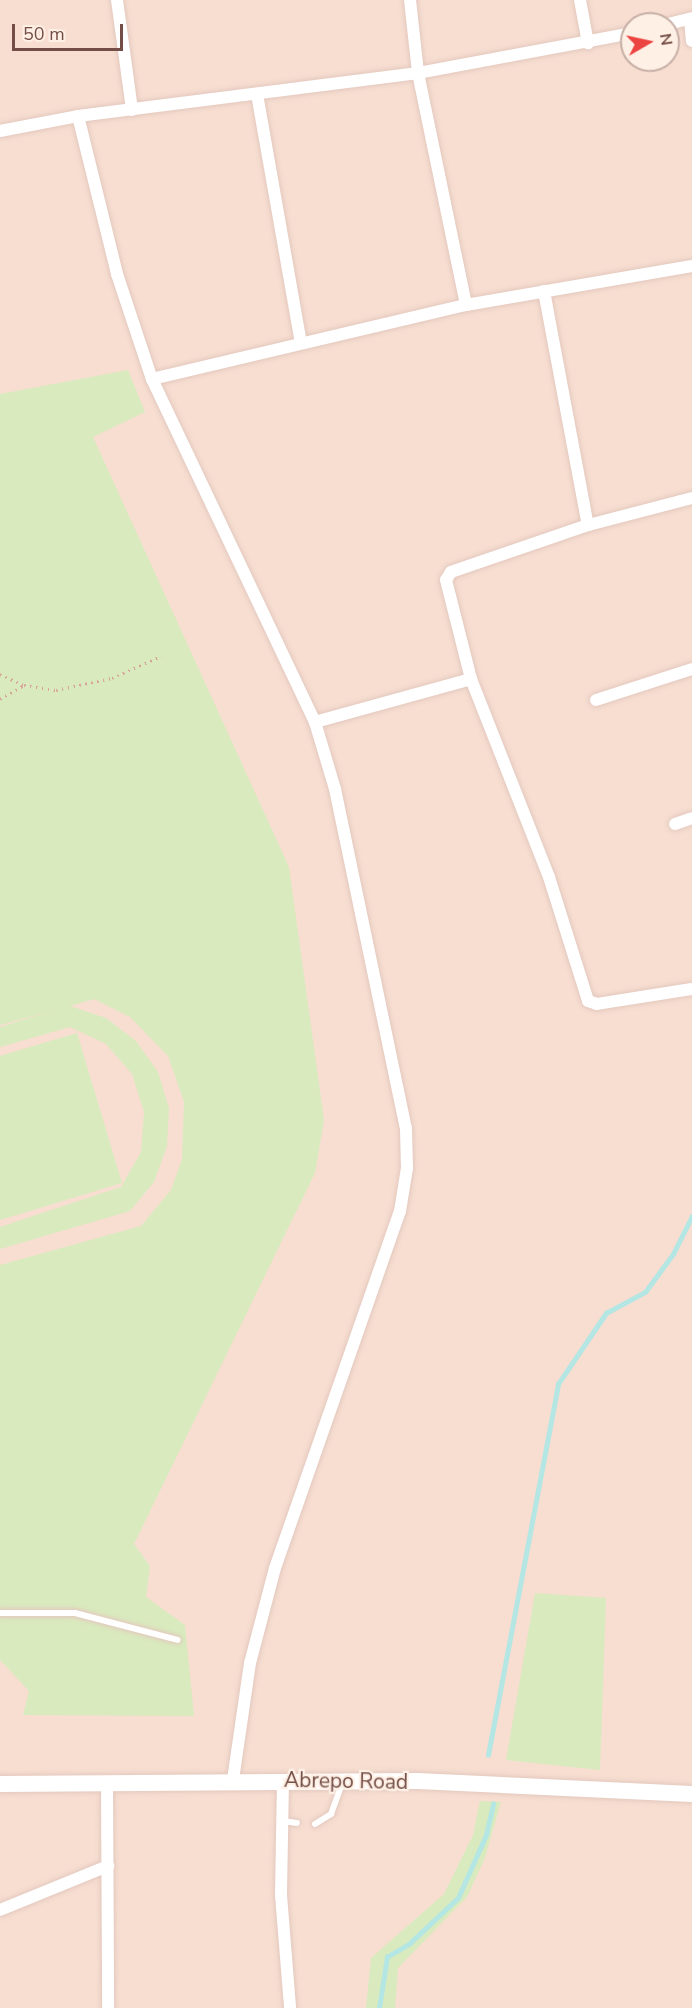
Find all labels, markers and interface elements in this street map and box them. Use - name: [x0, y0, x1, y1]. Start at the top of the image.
- scale bar: [15, 12, 126, 50]
- north arrow: [620, 12, 680, 72]
- text: 50 m: [23, 22, 65, 46]
- text: N: [654, 32, 678, 47]
- street label: Abrepo Road: [284, 1767, 408, 1795]

